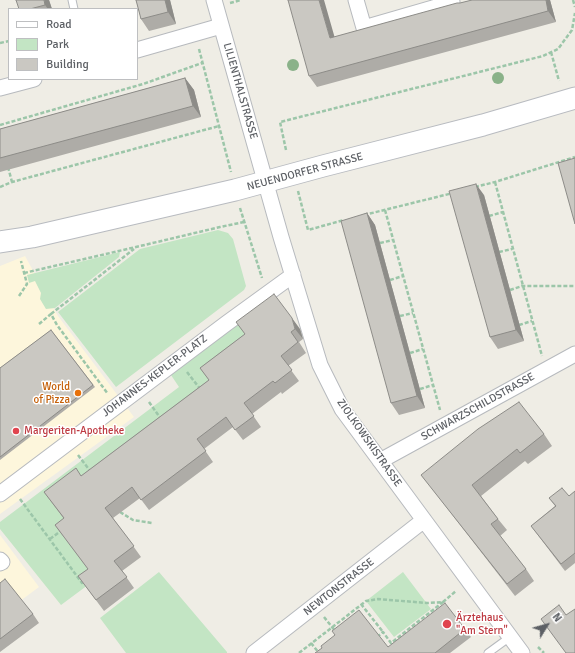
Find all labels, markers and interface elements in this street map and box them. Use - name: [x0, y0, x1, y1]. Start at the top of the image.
- legend: [8, 8, 138, 80]
- text: Road: [46, 17, 72, 32]
- text: Park: [46, 37, 69, 52]
- street label: LILIENTHALSTRASSE: [220, 41, 260, 141]
- text: Building: [46, 57, 89, 72]
- street label: NEUENDORFER STRASSE: [245, 150, 365, 194]
- street label: JOHANNES-KEPLER-PLATZ: [100, 332, 210, 420]
- street label: SCHWARZSCHILDSTRASSE: [419, 370, 537, 444]
- place label: World of Pizza: [34, 380, 70, 406]
- marker: World of Pizza: [73, 388, 83, 398]
- street label: ZIOLKOWSKISTRASSE: [334, 397, 404, 489]
- place label: Margeriten-Apotheke: [24, 424, 124, 438]
- marker: Margeriten-Apotheke: [11, 426, 21, 436]
- street label: NEWTONSTRASSE: [301, 555, 377, 619]
- north arrow: [527, 605, 567, 645]
- place label: Ärztehaus "Am Stern": [456, 611, 508, 637]
- text: N: [549, 611, 564, 624]
- marker: Ärztehaus "Am Stern": [441, 618, 453, 630]

